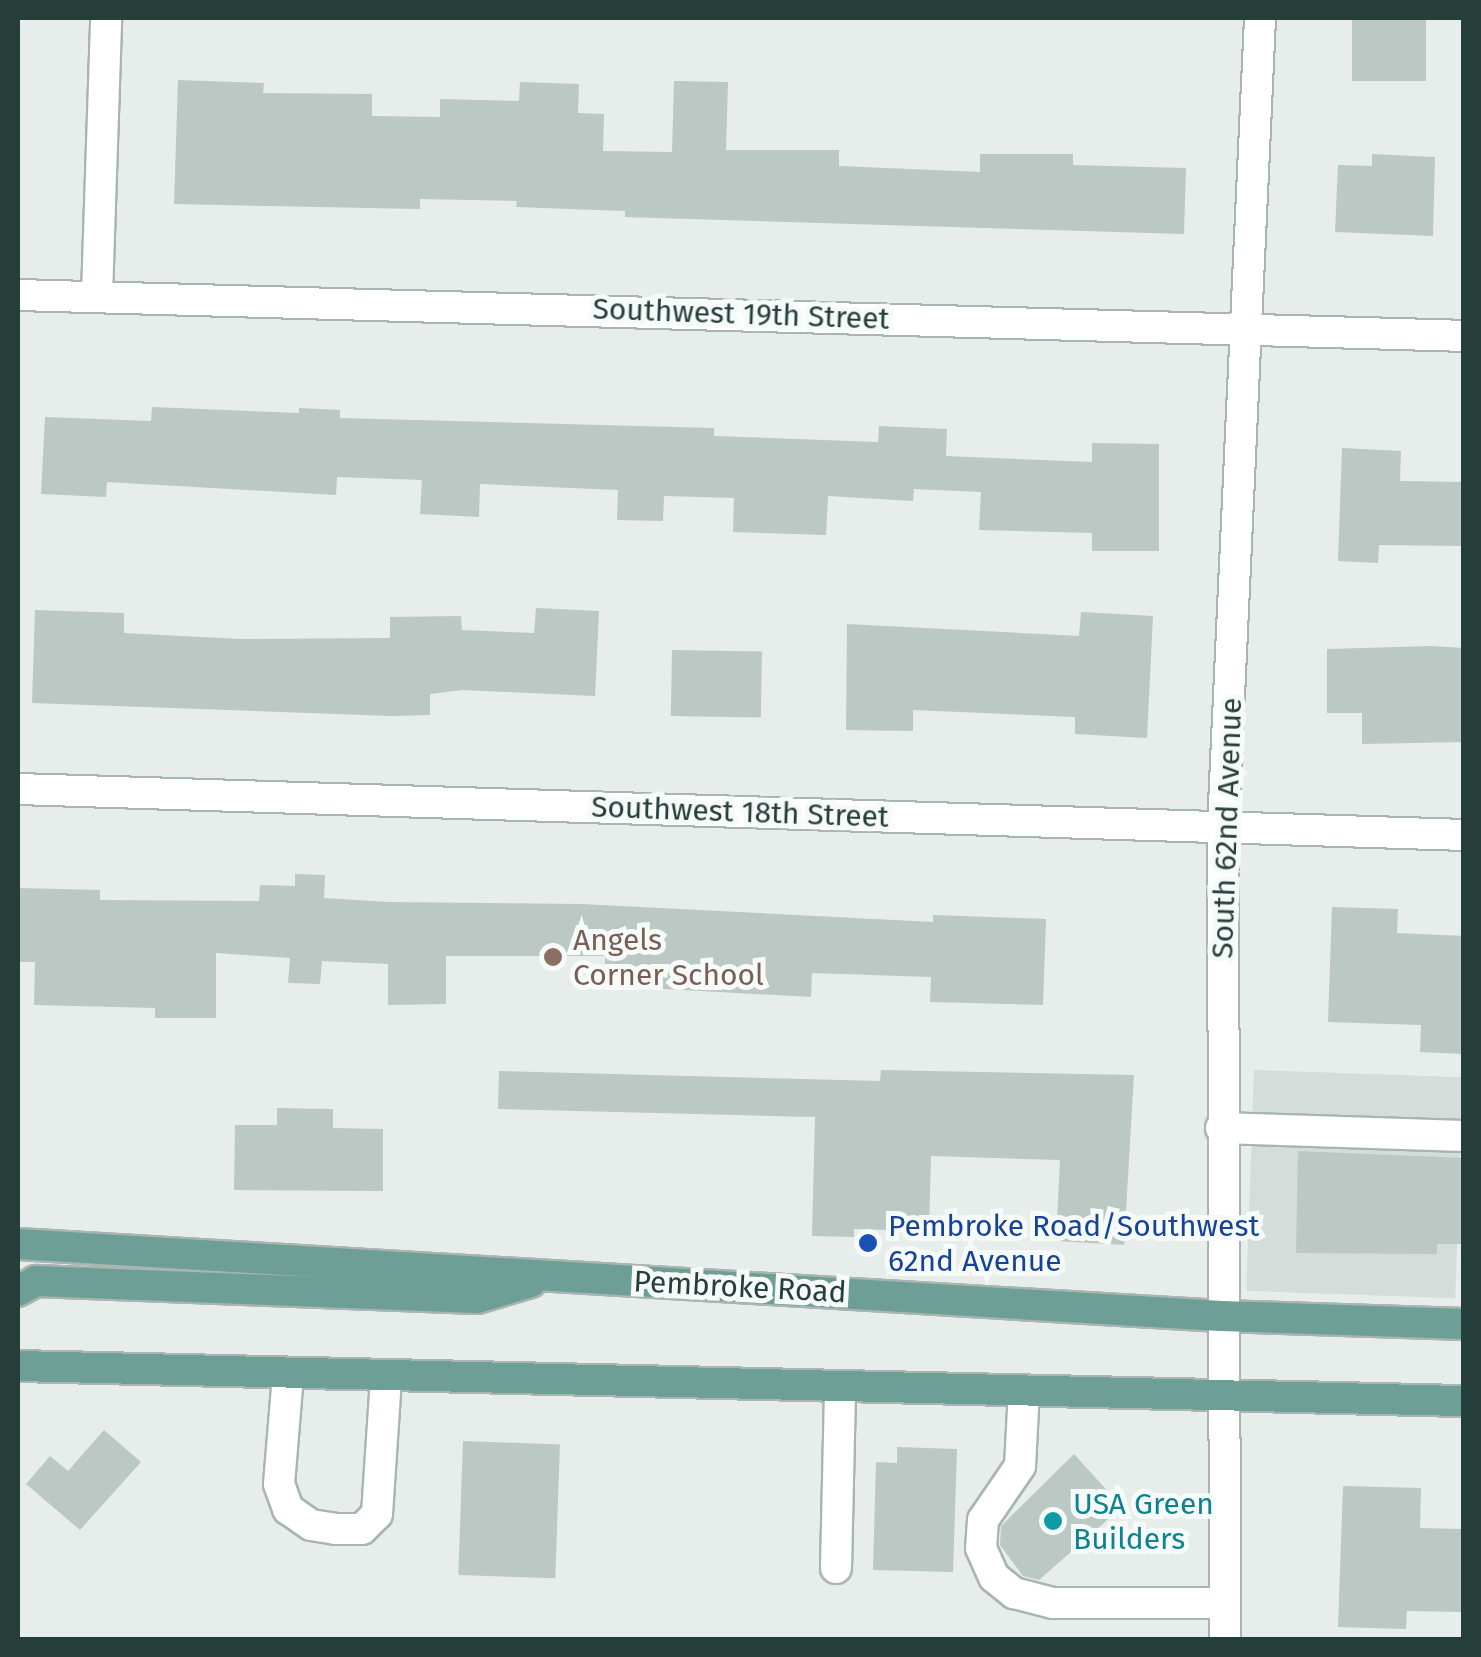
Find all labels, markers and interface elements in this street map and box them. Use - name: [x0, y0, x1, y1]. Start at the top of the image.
- street label: Southwest 19th Street: [592, 291, 890, 337]
- street label: South 62nd Avenue: [1204, 697, 1250, 959]
- street label: Southwest 18th Street: [591, 789, 889, 835]
- place label: Angels Corner School: [573, 922, 764, 992]
- marker: Angels Corner School: [542, 946, 564, 968]
- place label: Pembroke Road/Southwest 62nd Avenue: [888, 1208, 1259, 1278]
- marker: Pembroke Road/Southwest 62nd Avenue: [857, 1232, 879, 1254]
- street label: Pembroke Road: [633, 1263, 847, 1311]
- place label: USA Green Builders: [1073, 1486, 1214, 1556]
- marker: USA Green Builders: [1042, 1510, 1064, 1532]

